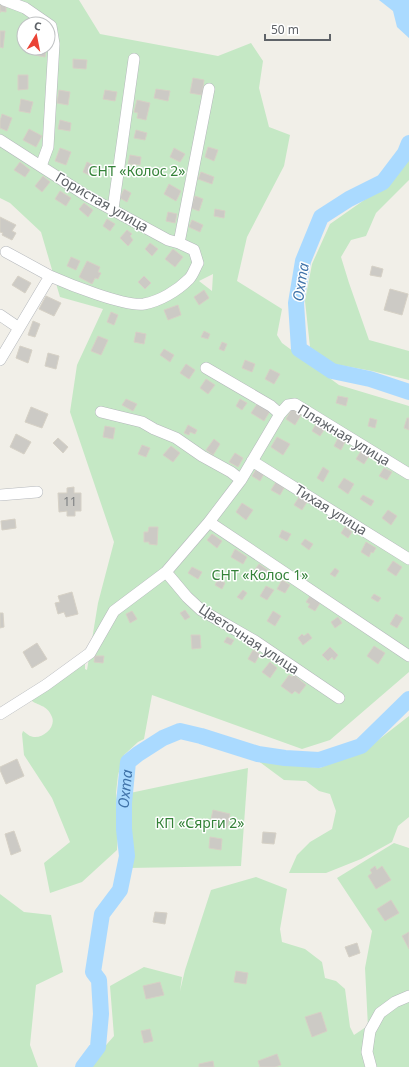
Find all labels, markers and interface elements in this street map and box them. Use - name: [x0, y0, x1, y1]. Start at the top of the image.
- north arrow: [16, 16, 56, 56]
- scale bar: [265, 16, 330, 42]
- text: С: [33, 18, 43, 34]
- text: 50 m: [271, 21, 299, 38]
- park label: СНТ «Колос 2»: [89, 161, 185, 180]
- street label: Гористая улица: [52, 167, 152, 236]
- water label: Охта: [287, 261, 313, 303]
- street label: Пляжная улица: [294, 399, 394, 470]
- street label: Тихая улица: [291, 480, 371, 539]
- house number: 11: [63, 493, 77, 510]
- park label: СНТ «Колос 1»: [212, 565, 308, 584]
- street label: Цветочная улица: [195, 599, 303, 678]
- water label: Охта: [113, 768, 136, 809]
- park label: КП «Сярги 2»: [156, 813, 244, 832]

